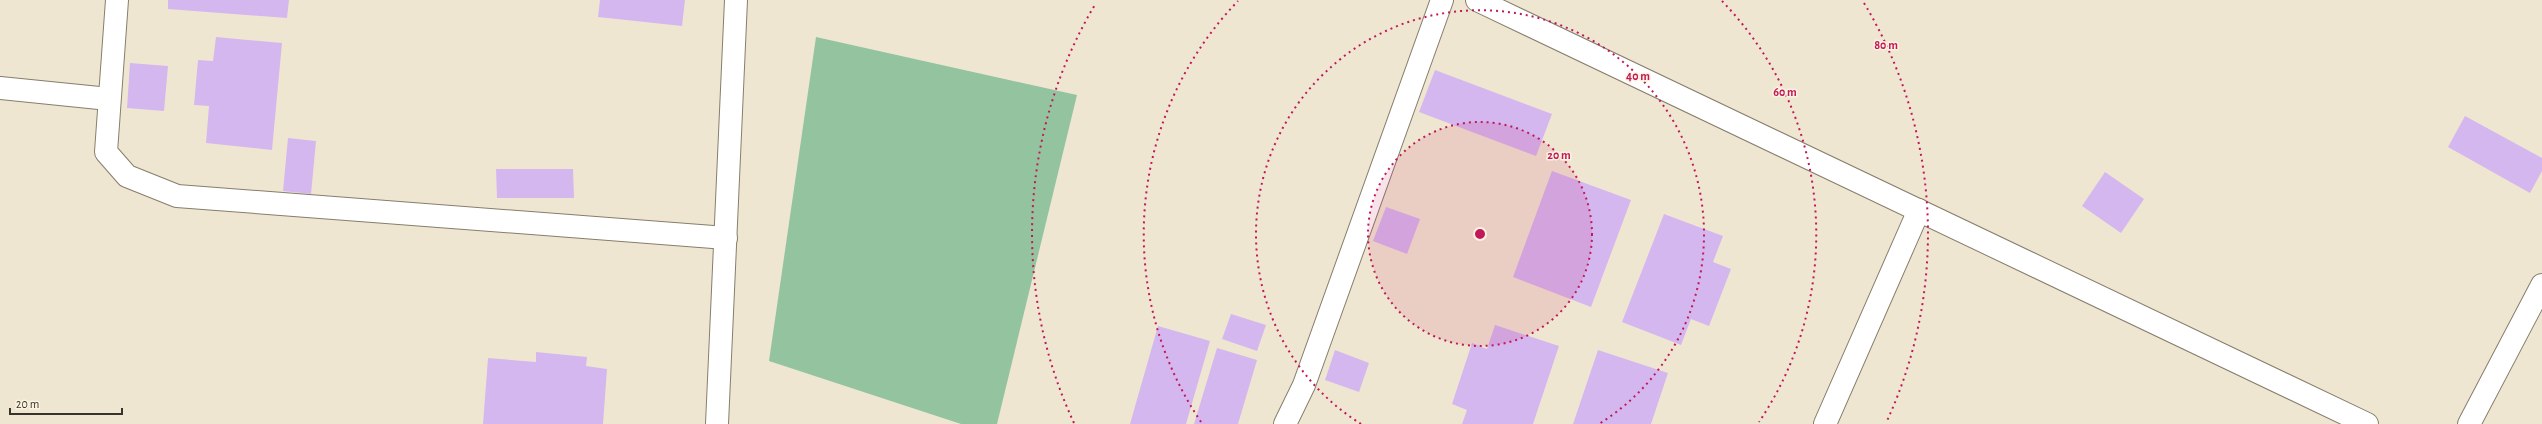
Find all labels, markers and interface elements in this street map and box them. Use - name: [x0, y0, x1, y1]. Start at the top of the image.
- text: 80 m: [1874, 39, 1898, 51]
- text: 40 m: [1626, 70, 1650, 82]
- text: 60 m: [1773, 86, 1797, 98]
- text: 20 m: [1547, 149, 1571, 161]
- centre of rings: [1473, 227, 1487, 241]
- scale bar: [10, 390, 122, 416]
- text: 20 m: [16, 398, 39, 410]

